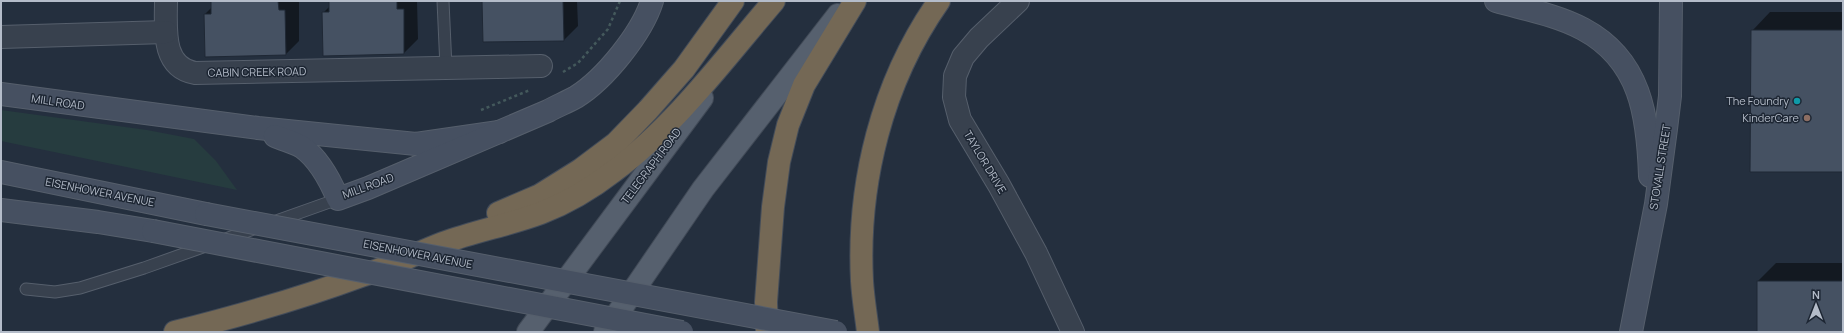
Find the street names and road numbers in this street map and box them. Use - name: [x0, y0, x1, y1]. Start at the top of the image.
- street label: CABIN CREEK ROAD: [208, 63, 306, 80]
- street label: MILL ROAD: [30, 90, 86, 113]
- street label: STOVALL STREET: [1645, 123, 1674, 211]
- street label: TELEGRAPH ROAD: [617, 125, 684, 207]
- street label: TAYLOR DRIVE: [961, 127, 1010, 196]
- street label: MILL ROAD: [340, 169, 396, 202]
- street label: EISENHOWER AVENUE: [44, 174, 156, 209]
- street label: EISENHOWER AVENUE: [362, 236, 474, 271]

